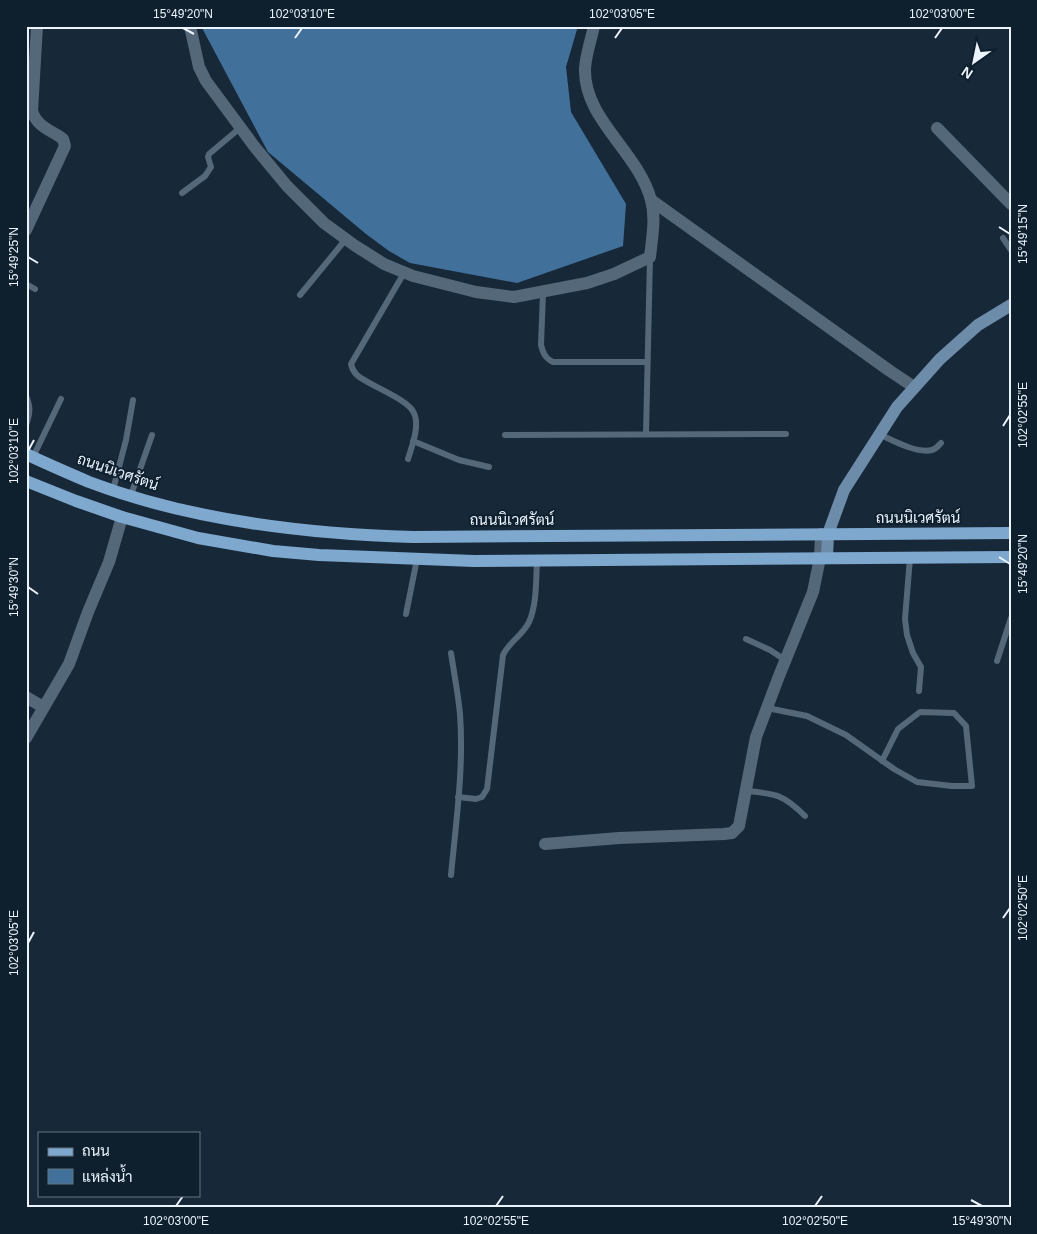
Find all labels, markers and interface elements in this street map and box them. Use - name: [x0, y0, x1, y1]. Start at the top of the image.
- text: 15°49'20"N: [153, 7, 213, 21]
- text: 102°03'10"E: [269, 7, 335, 21]
- text: 102°03'05"E: [589, 7, 655, 21]
- text: 102°03'00"E: [909, 7, 975, 21]
- north arrow: [950, 38, 1000, 88]
- text: N: [958, 63, 976, 82]
- text: 15°49'15"N: [1016, 204, 1030, 264]
- text: 15°49'25"N: [7, 227, 21, 287]
- text: 102°02'55"E: [1016, 382, 1030, 448]
- text: 102°03'10"E: [7, 418, 21, 484]
- street label: ถนนนิเวศรัตน์: [75, 449, 161, 493]
- street label: ถนนนิเวศรัตน์: [876, 508, 960, 526]
- street label: ถนนนิเวศรัตน์: [470, 510, 554, 528]
- text: 15°49'20"N: [1016, 534, 1030, 594]
- text: 15°49'30"N: [7, 557, 21, 617]
- text: 102°02'50"E: [1016, 875, 1030, 941]
- text: 102°03'05"E: [7, 910, 21, 976]
- legend: [38, 1132, 200, 1196]
- text: ถนน: [82, 1142, 110, 1159]
- text: แหล่งน้ำ: [82, 1164, 133, 1185]
- text: 102°03'00"E: [143, 1214, 209, 1228]
- text: 102°02'55"E: [463, 1214, 529, 1228]
- text: 102°02'50"E: [782, 1214, 848, 1228]
- text: 15°49'30"N: [952, 1214, 1012, 1228]

